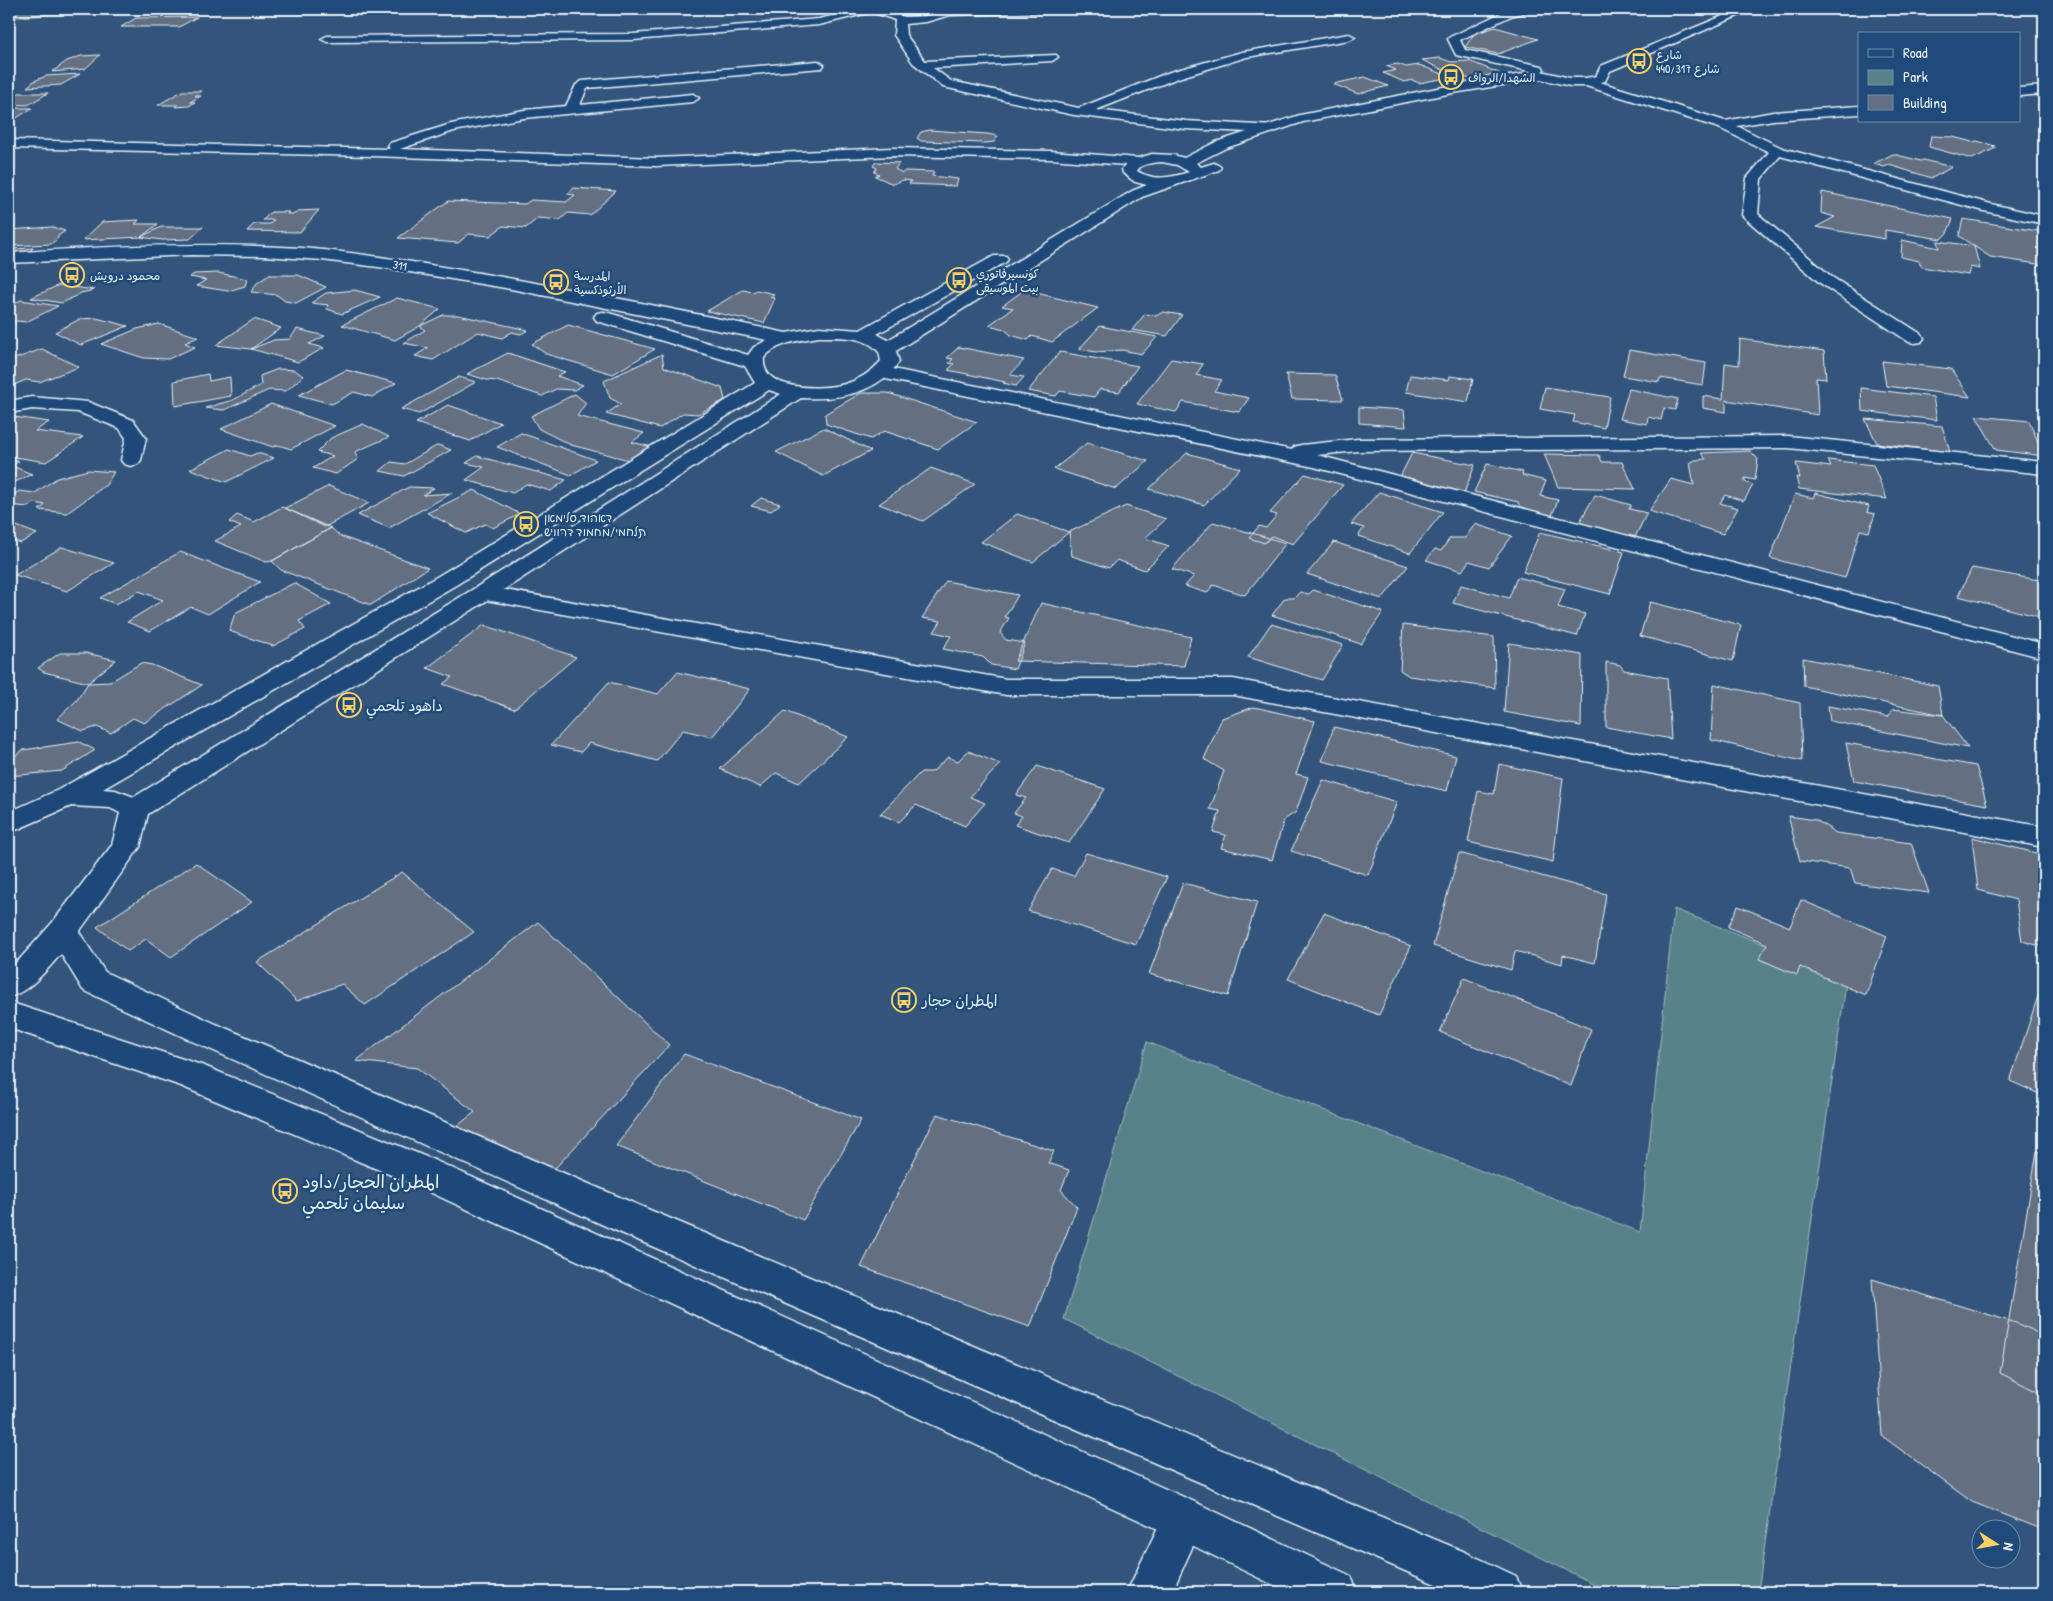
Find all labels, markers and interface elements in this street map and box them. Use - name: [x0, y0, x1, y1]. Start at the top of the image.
- legend: [1858, 32, 2020, 122]
- text: Road: [1903, 42, 1928, 63]
- place label: شارع 440/شارع 317: [1656, 46, 1720, 78]
- bus stop icon: شارع 440/شارع 317: [1626, 48, 1652, 74]
- bus stop icon: الشهدا/الرواف: [1438, 64, 1464, 90]
- text: Park: [1903, 66, 1928, 87]
- place label: الشهدا/الرواف: [1468, 69, 1536, 86]
- text: Building: [1903, 92, 1947, 113]
- street label: 311: [392, 255, 408, 275]
- bus stop icon: محمود درويش: [59, 262, 85, 288]
- place label: كونسيرفاتوري بيت الموسيقى: [976, 265, 1039, 296]
- place label: محمود درويش: [90, 267, 160, 284]
- place label: المدرسة الأرثوذكسية: [574, 267, 627, 298]
- bus stop icon: كونسيرفاتوري بيت الموسيقى: [946, 267, 972, 293]
- bus stop icon: المدرسة الأرثوذكسية: [543, 269, 569, 295]
- place label: דאהוד סלימאן תלחמי/מחמוד דרוויש: [544, 509, 646, 540]
- bus stop icon: דאהוד סלימאן תלחמי/מחמוד דרוויש: [513, 511, 539, 537]
- bus stop icon: داهود تلحمي: [336, 692, 362, 718]
- place label: داهود تلحمي: [366, 695, 443, 719]
- bus stop icon: المطران حجار: [891, 987, 917, 1013]
- place label: المطران حجار: [921, 990, 997, 1011]
- place label: المطران الحجار/داود سليمان تلحمي: [302, 1169, 439, 1219]
- bus stop icon: المطران الحجار/داود سليمان تلحمي: [272, 1178, 298, 1204]
- north arrow: [1970, 1518, 2020, 1568]
- text: N: [1999, 1541, 2019, 1553]

